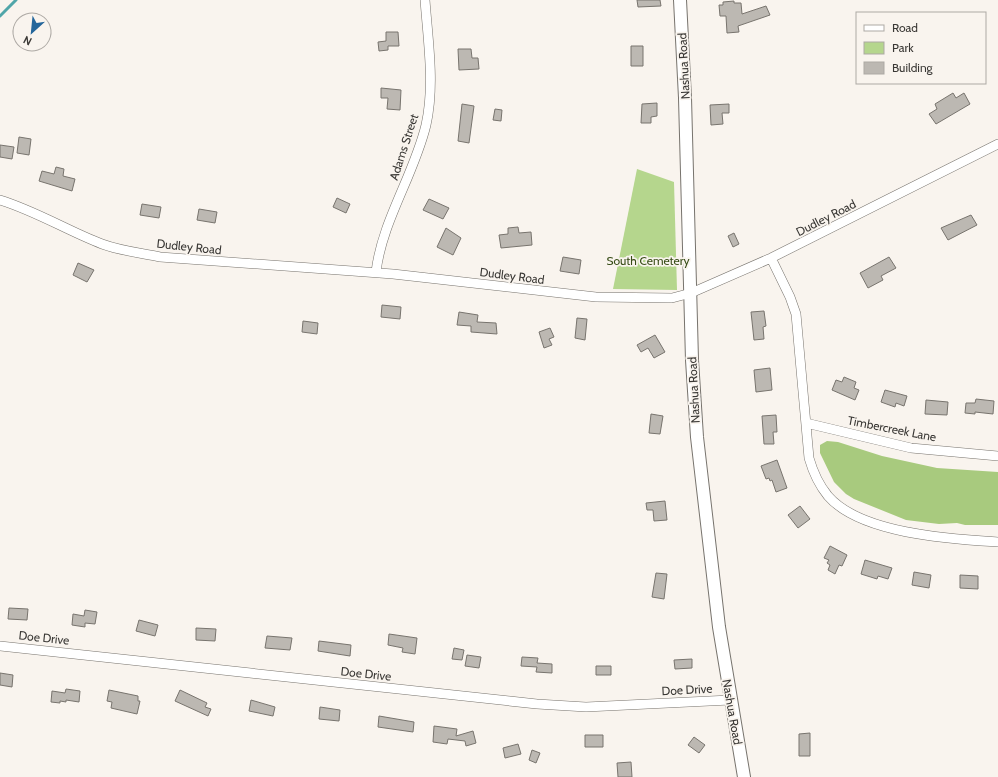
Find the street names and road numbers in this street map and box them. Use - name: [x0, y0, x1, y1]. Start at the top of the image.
- street label: Nashua Road: [674, 33, 693, 100]
- street label: Adams Street: [386, 112, 421, 182]
- street label: Dudley Road: [793, 196, 858, 239]
- street label: Dudley Road: [156, 236, 222, 257]
- street label: Dudley Road: [479, 264, 545, 287]
- street label: Nashua Road: [684, 357, 703, 424]
- street label: Timbercreek Lane: [847, 413, 938, 444]
- street label: Doe Drive: [18, 627, 70, 648]
- street label: Doe Drive: [340, 663, 392, 684]
- street label: Nashua Road: [719, 678, 746, 746]
- street label: Doe Drive: [661, 681, 713, 698]

